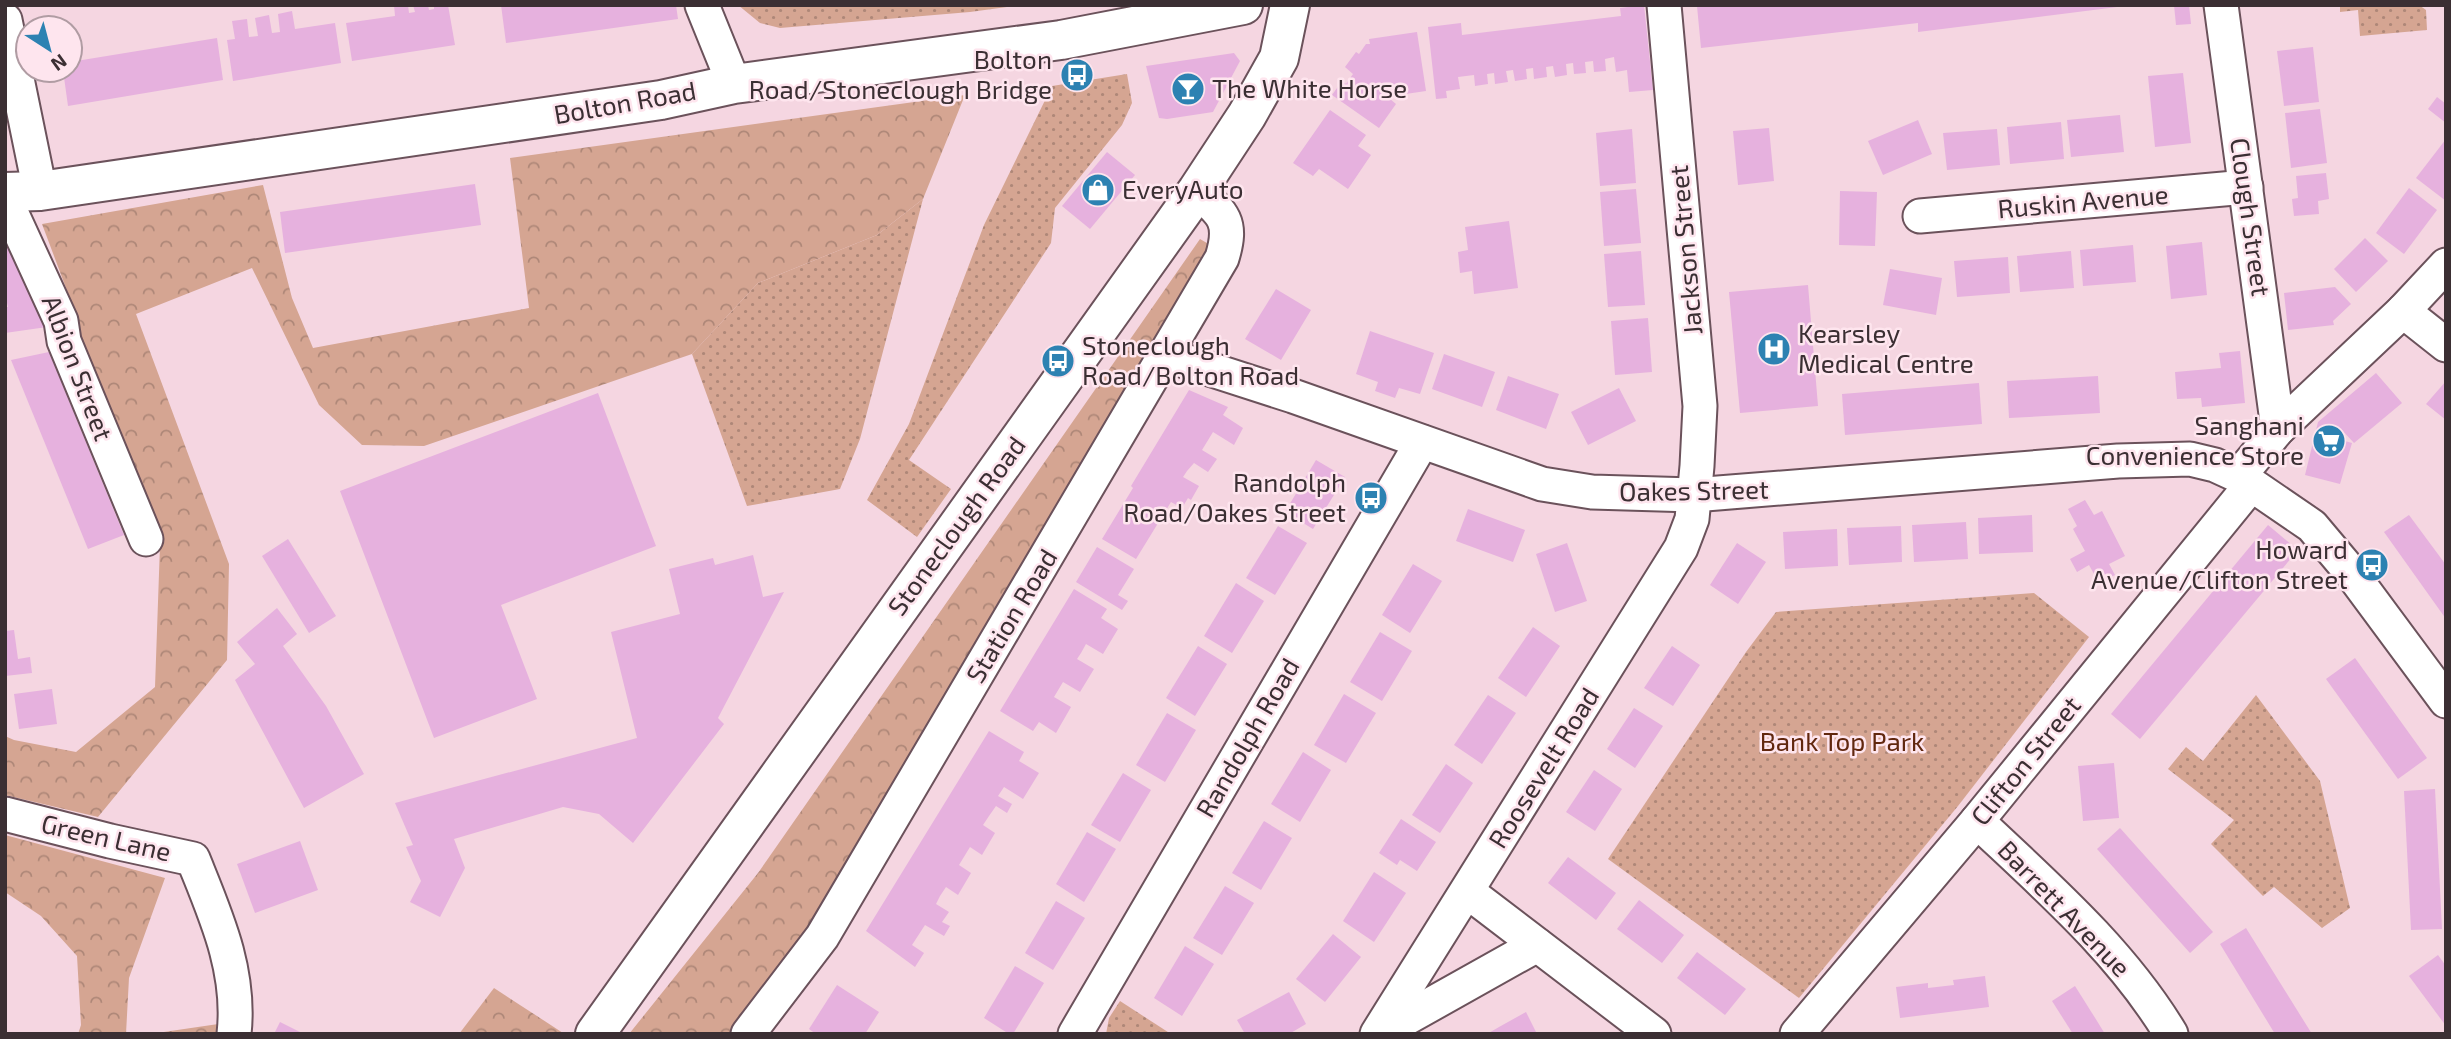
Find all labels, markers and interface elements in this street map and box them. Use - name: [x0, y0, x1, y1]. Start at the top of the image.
- north arrow: [14, 14, 84, 84]
- place label: Bolton Road/Stoneclough Bridge: [749, 43, 1052, 104]
- text: N: [47, 50, 72, 76]
- bus stop icon: Bolton Road/Stoneclough Bridge: [1058, 56, 1096, 94]
- bar icon: The White Horse: [1169, 70, 1207, 108]
- place label: The White Horse: [1212, 72, 1407, 103]
- street label: Bolton Road: [551, 74, 698, 129]
- street label: Clough Street: [2225, 136, 2278, 298]
- street label: Jackson Street: [1662, 164, 1707, 336]
- shop icon: EveryAuto: [1079, 171, 1117, 209]
- place label: EveryAuto: [1122, 173, 1244, 204]
- street label: Ruskin Avenue: [1996, 178, 2169, 223]
- street label: Albion Street: [36, 290, 120, 445]
- place label: Kearsley Medical Centre: [1798, 317, 1974, 378]
- place label: Stoneclough Road/Bolton Road: [1082, 329, 1299, 390]
- hospital icon: Kearsley Medical Centre: [1755, 330, 1793, 368]
- bus stop icon: Stoneclough Road/Bolton Road: [1039, 342, 1077, 380]
- place label: Sanghani Convenience Store: [2086, 409, 2304, 470]
- supermarket icon: Sanghani Convenience Store: [2310, 422, 2348, 460]
- street label: Stoneclough Road: [881, 430, 1031, 621]
- place label: Randolph Road/Oakes Street: [1123, 466, 1346, 527]
- street label: Oakes Street: [1619, 473, 1769, 506]
- bus stop icon: Randolph Road/Oakes Street: [1352, 479, 1390, 517]
- place label: Howard Avenue/Clifton Street: [2091, 533, 2348, 594]
- street label: Station Road: [959, 543, 1063, 688]
- bus stop icon: Howard Avenue/Clifton Street: [2353, 546, 2391, 584]
- street label: Randolph Road: [1189, 652, 1305, 822]
- street label: Roosevelt Road: [1481, 681, 1604, 853]
- street label: Clifton Street: [1963, 689, 2086, 831]
- park label: Bank Top Park: [1760, 725, 1924, 756]
- street label: Green Lane: [39, 807, 174, 866]
- street label: Barrett Avenue: [1992, 834, 2138, 982]

